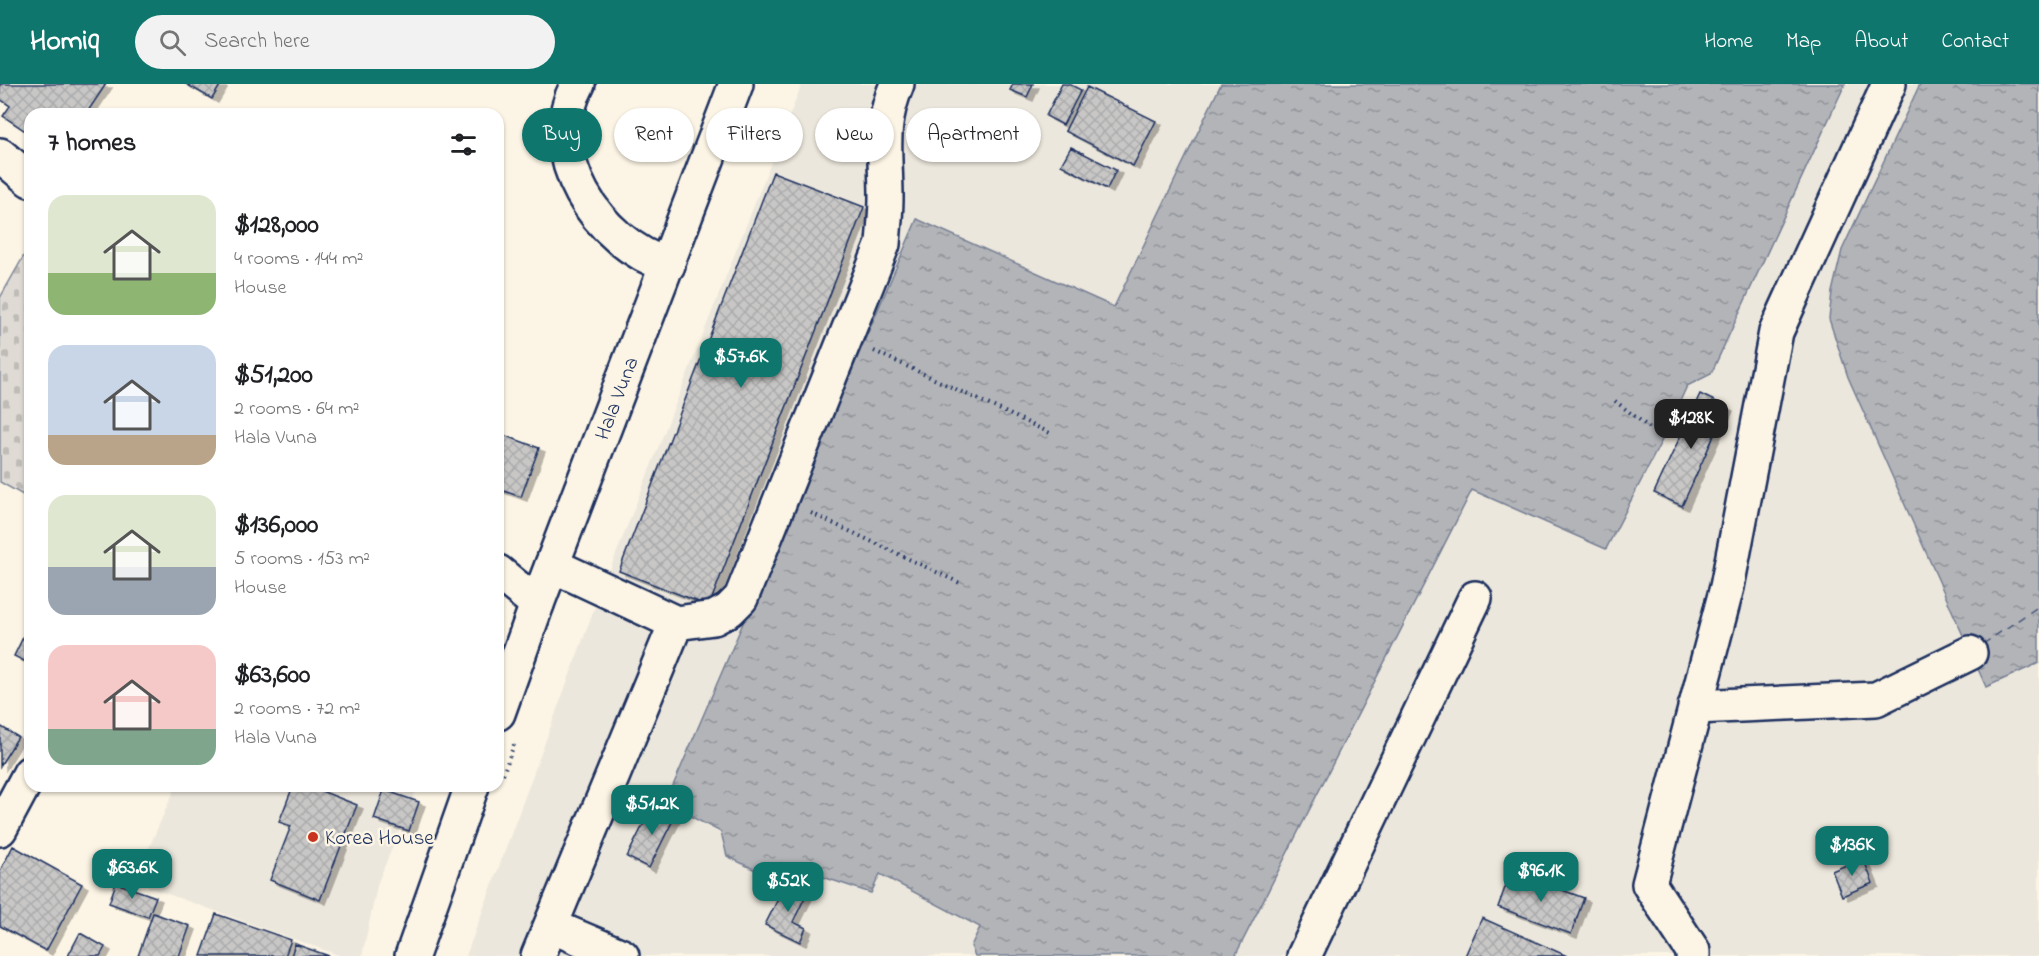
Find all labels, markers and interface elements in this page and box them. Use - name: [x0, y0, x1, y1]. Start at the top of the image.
- search box: [135, 15, 555, 69]
- text: Homiq: [30, 22, 99, 63]
- icon: search: [156, 26, 189, 59]
- text: Search here: [204, 26, 310, 58]
- text: Home: [1704, 27, 1753, 57]
- text: Map: [1786, 27, 1821, 57]
- text: About: [1854, 27, 1908, 57]
- text: Contact: [1941, 27, 2009, 57]
- chip: Buy: [522, 108, 602, 162]
- chip: Rent: [614, 108, 694, 162]
- chip: Filters: [706, 108, 803, 162]
- chip: New: [815, 108, 894, 162]
- chip: Apartment: [906, 108, 1041, 162]
- text: 7 homes: [48, 125, 136, 163]
- icon: filters: [447, 128, 480, 161]
- text: $128,000: [234, 207, 319, 245]
- icon: home: [96, 219, 168, 291]
- text: 4 rooms · 144 m²: [234, 245, 364, 274]
- text: House: [234, 274, 287, 303]
- pin: $57.6K: [692, 338, 790, 389]
- text: $57.6K: [714, 343, 768, 372]
- street label: Hala Vuna: [588, 353, 647, 445]
- text: $51,200: [234, 357, 313, 395]
- icon: home: [96, 369, 168, 441]
- text: 2 rooms · 64 m²: [234, 395, 359, 424]
- pin: $128K: [1649, 399, 1733, 450]
- text: $128K: [1668, 404, 1714, 433]
- text: Hala Vuna: [234, 424, 317, 453]
- text: $136,000: [234, 507, 318, 545]
- icon: home: [96, 519, 168, 591]
- text: 5 rooms · 153 m²: [234, 545, 370, 574]
- text: House: [234, 574, 287, 603]
- text: $63,600: [234, 657, 310, 695]
- icon: home: [96, 669, 168, 741]
- text: 2 rooms · 72 m²: [234, 695, 361, 724]
- text: Hala Vuna: [234, 724, 317, 753]
- pin: $51.2K: [603, 785, 701, 836]
- text: $51.2K: [625, 790, 679, 819]
- place label: Korea House: [325, 824, 434, 854]
- pin: $136K: [1810, 826, 1894, 877]
- marker: Korea House: [306, 830, 320, 844]
- text: $136K: [1829, 831, 1875, 860]
- pin: $63.6K: [83, 849, 181, 900]
- pin: $96.1K: [1492, 852, 1590, 903]
- text: $63.6K: [106, 854, 158, 883]
- text: $96.1K: [1517, 857, 1565, 886]
- pin: $52K: [752, 862, 824, 913]
- text: $52K: [766, 867, 810, 896]

